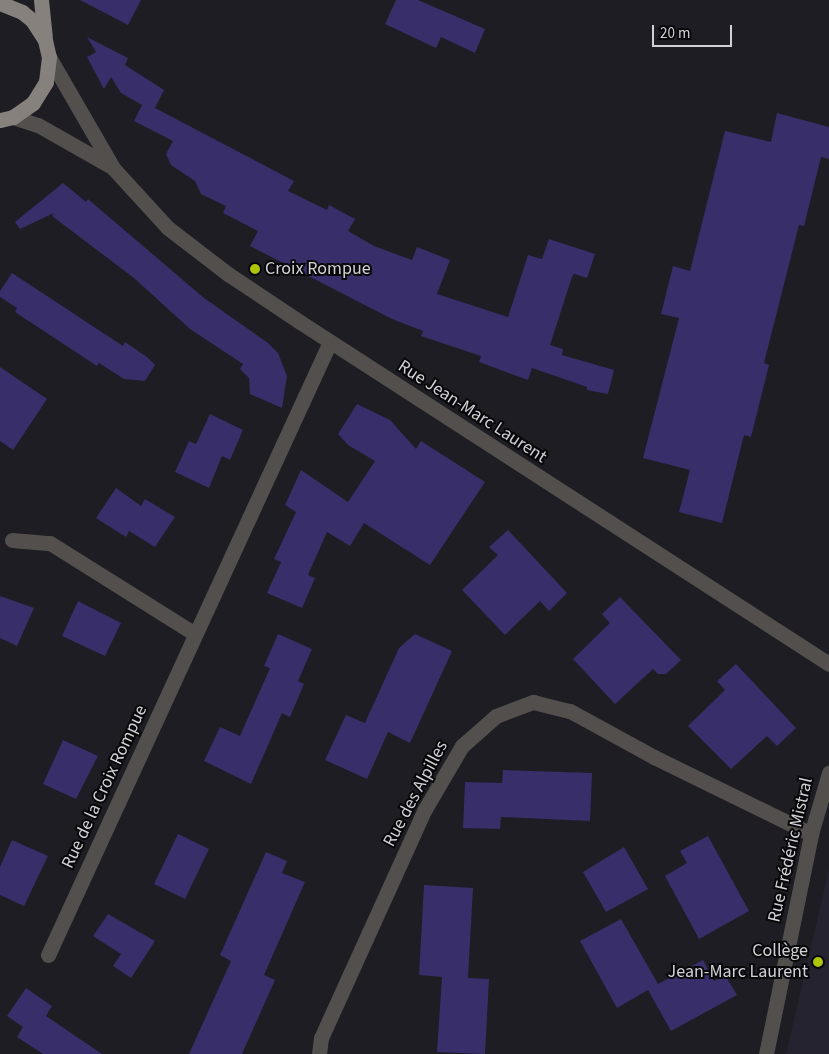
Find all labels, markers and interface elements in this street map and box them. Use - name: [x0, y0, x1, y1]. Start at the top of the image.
- scale bar: [654, 15, 734, 47]
- text: 20 m: [660, 23, 690, 44]
- place label: Croix Rompue: [265, 258, 371, 280]
- marker: Croix Rompue: [249, 263, 261, 275]
- street label: Rue Jean-Marc Laurent: [394, 356, 550, 468]
- street label: Rue de la Croix Rompue: [58, 702, 152, 872]
- street label: Rue des Alpilles: [379, 737, 453, 851]
- street label: Rue Frédéric Mistral: [764, 776, 818, 924]
- place label: Collège Jean-Marc Laurent: [668, 941, 808, 984]
- marker: Collège Jean-Marc Laurent: [812, 956, 824, 968]

